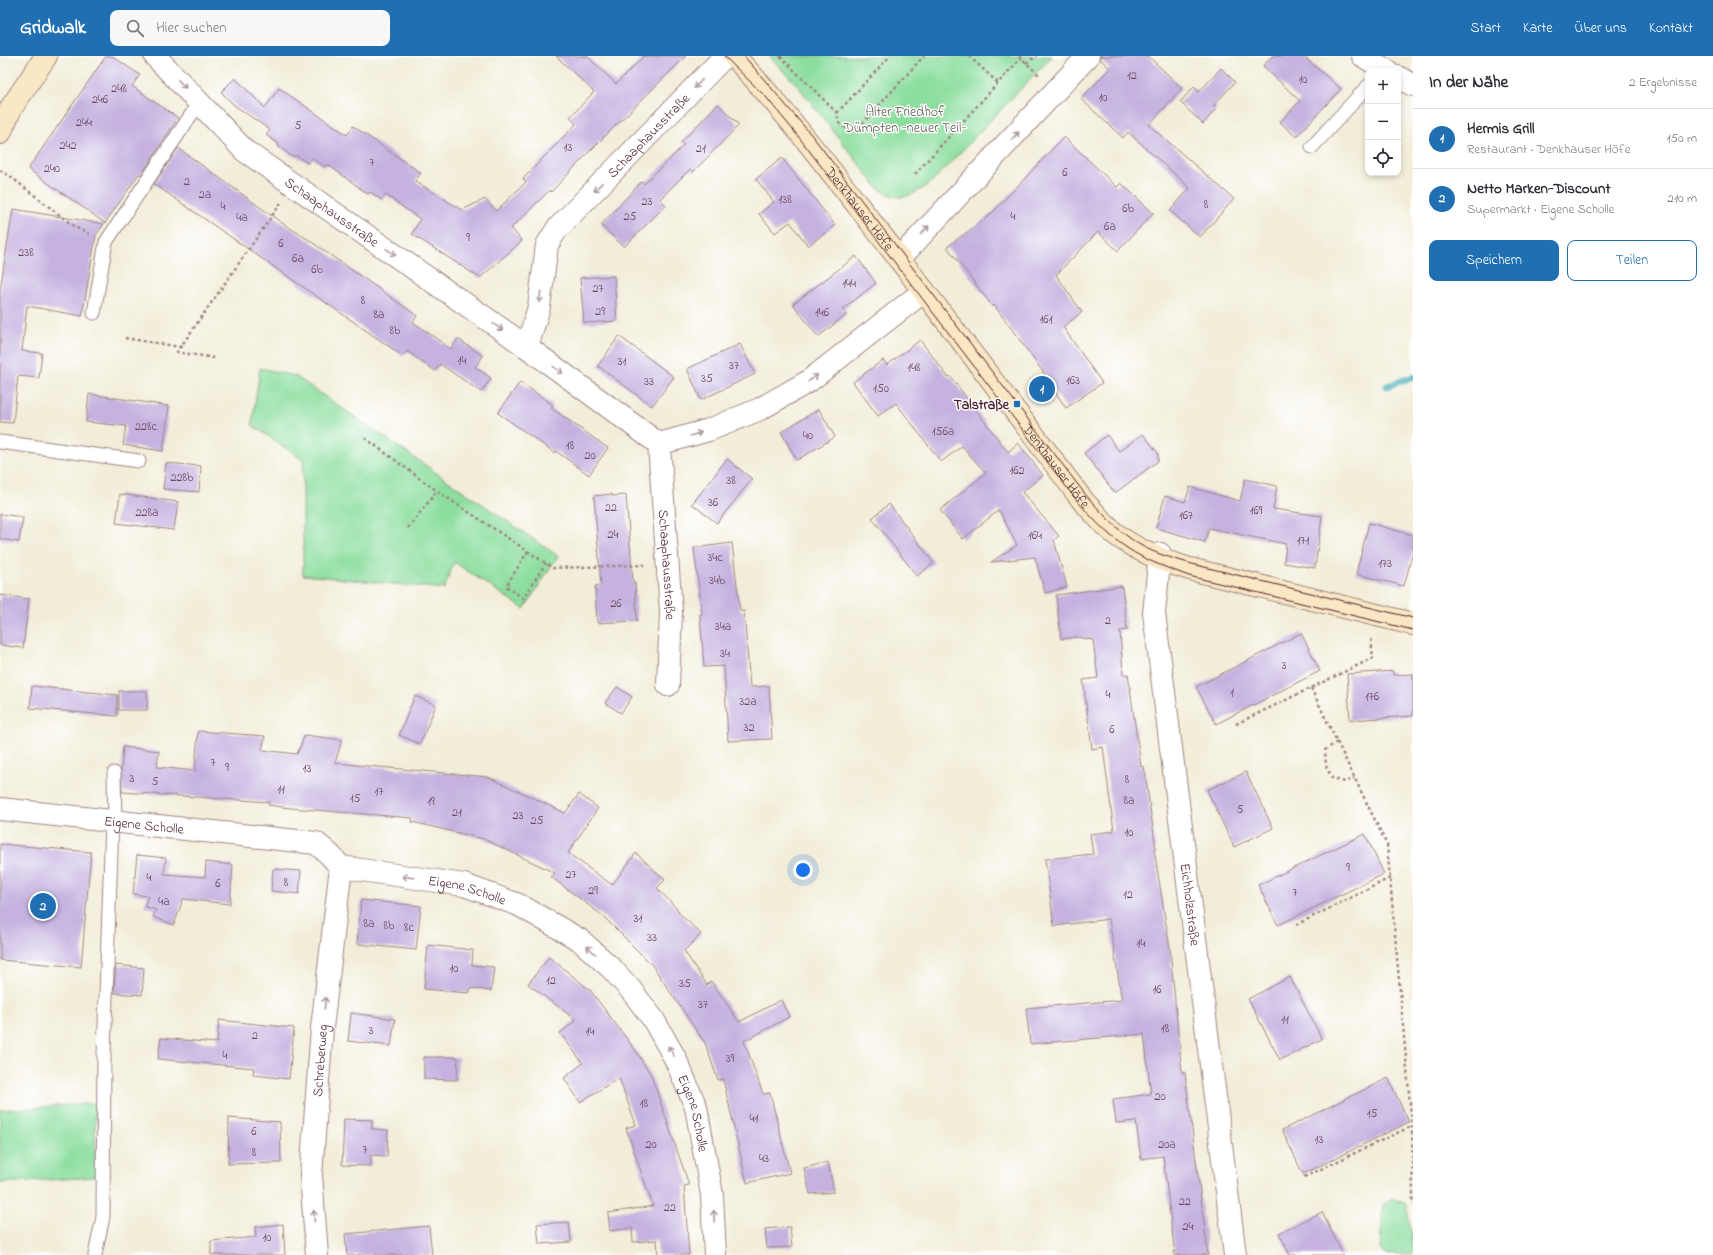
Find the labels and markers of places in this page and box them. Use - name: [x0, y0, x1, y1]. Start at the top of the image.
- pin: 1: [1029, 374, 1055, 404]
- place label: Talstraße: [954, 395, 1010, 416]
- marker: Talstraße: [1012, 399, 1022, 409]
- pin: 2: [30, 891, 56, 921]

